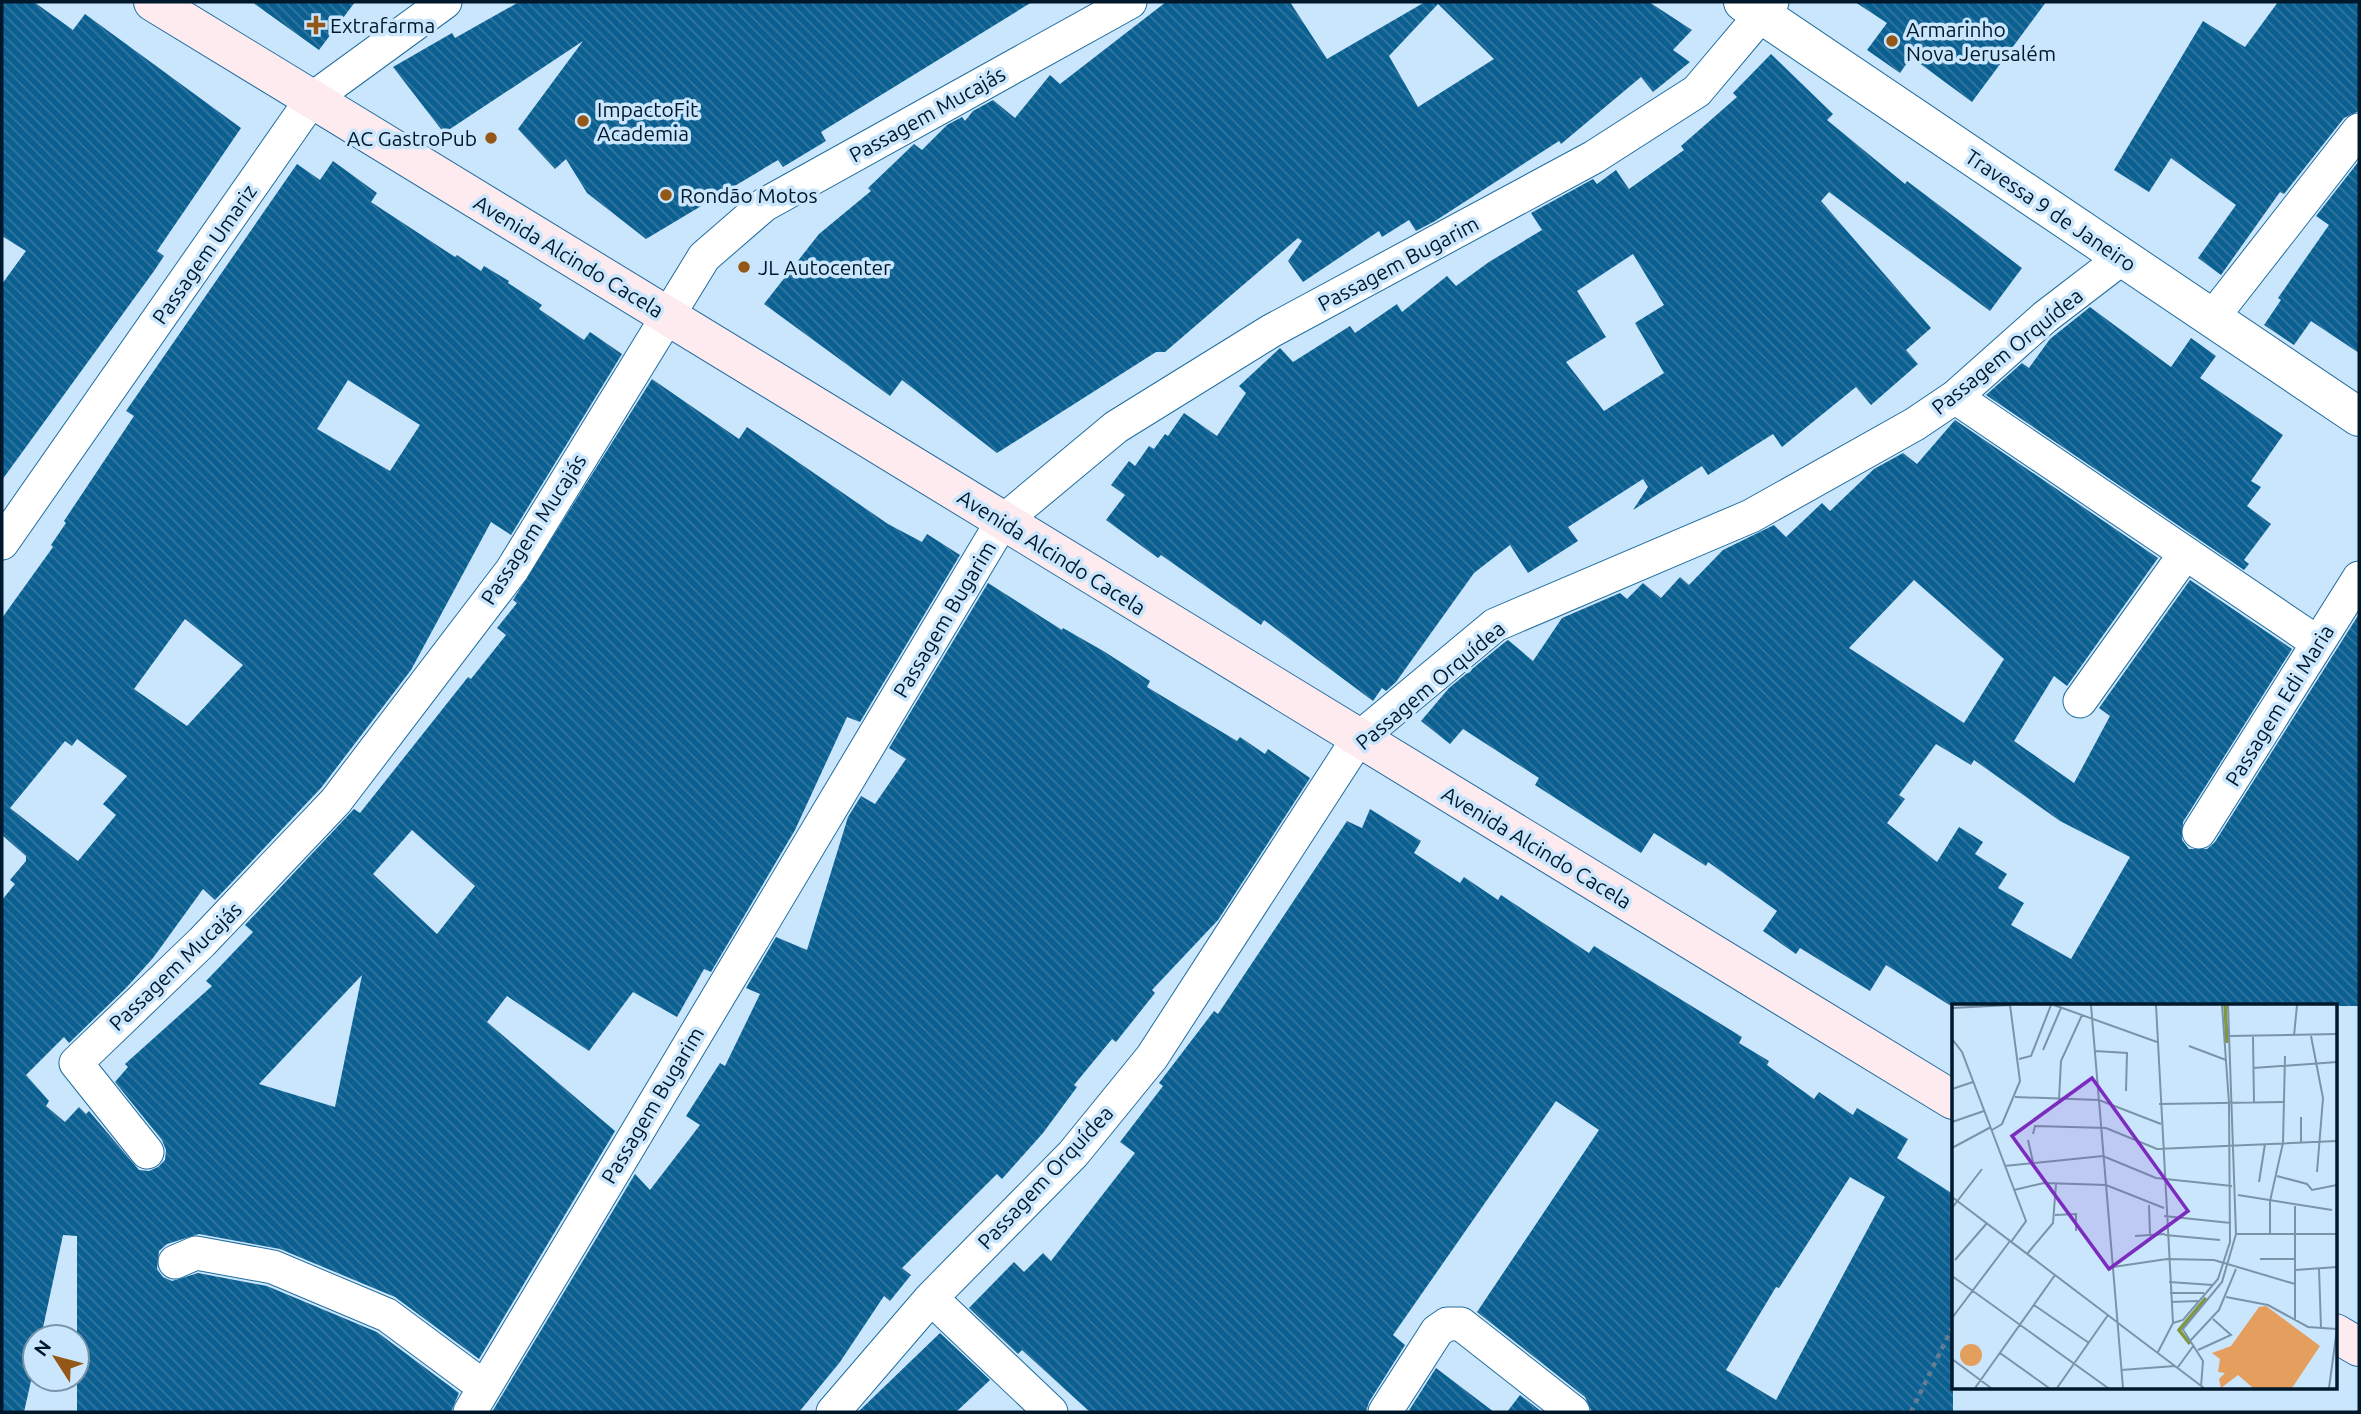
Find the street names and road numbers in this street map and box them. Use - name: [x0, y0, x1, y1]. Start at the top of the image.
- street label: Passagem Mucajás: [845, 61, 1009, 167]
- street label: Travessa 9 de Janeiro: [1961, 144, 2141, 276]
- street label: Passagem Umariz: [147, 180, 261, 328]
- street label: Avenida Alcindo Cacela: [470, 190, 668, 322]
- street label: Passagem Bugarim: [1314, 211, 1482, 315]
- street label: Passagem Orquídea: [1927, 283, 2087, 419]
- street label: Passagem Mucajás: [475, 449, 591, 609]
- street label: Avenida Alcindo Cacela: [954, 484, 1150, 620]
- street label: Passagem Bugarim: [888, 536, 1000, 702]
- street label: Passagem Orquídea: [1351, 616, 1509, 754]
- street label: Passagem Edi Maria: [2220, 620, 2338, 790]
- street label: Avenida Alcindo Cacela: [1438, 781, 1636, 913]
- street label: Passagem Mucajás: [104, 897, 246, 1035]
- street label: Passagem Bugarim: [596, 1022, 708, 1188]
- street label: Passagem Orquídea: [972, 1100, 1118, 1254]

